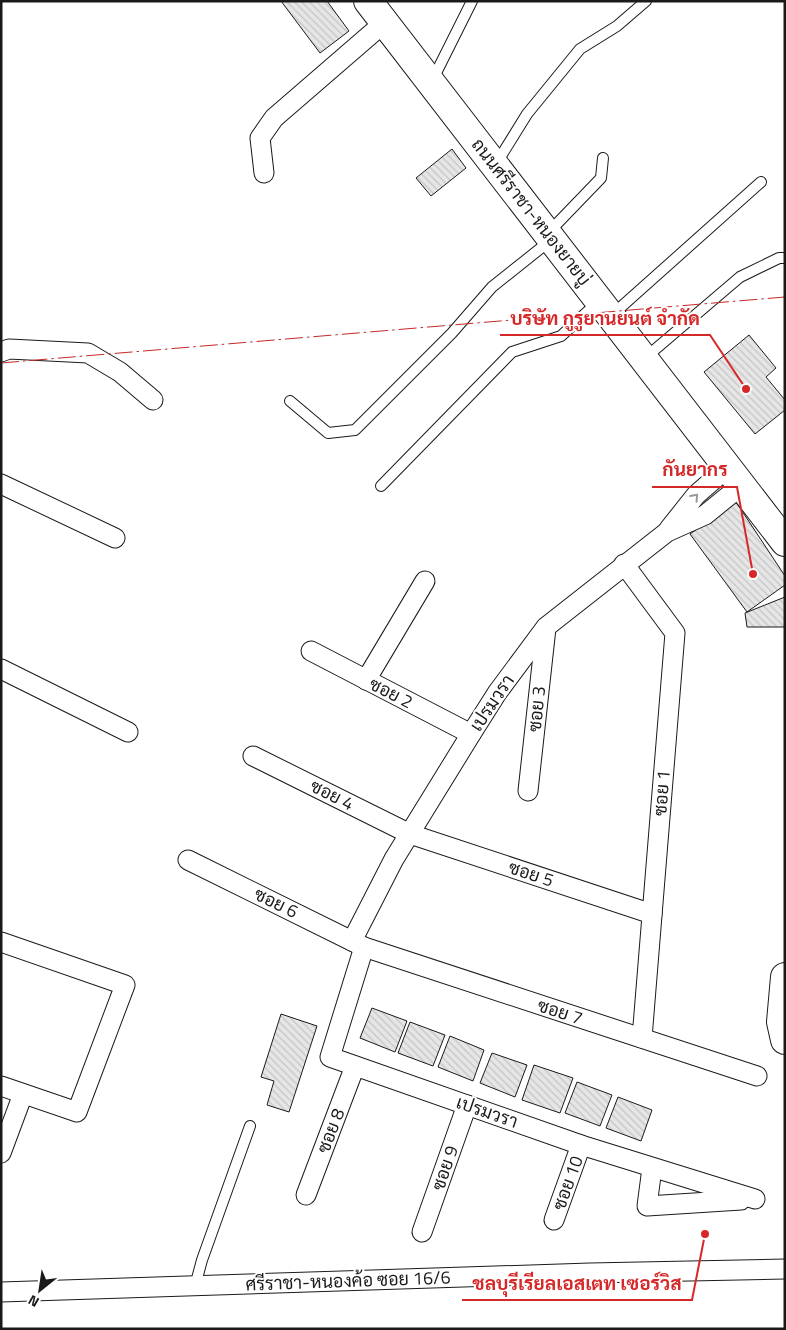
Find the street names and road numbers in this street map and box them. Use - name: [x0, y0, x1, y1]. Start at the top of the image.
- street label: ถนนศรีราชา-หนองยายบู่: [465, 132, 598, 291]
- street label: เปรมวรา: [463, 669, 521, 737]
- street label: ซอย 2: [365, 670, 418, 715]
- street label: ซอย 3: [521, 685, 552, 733]
- street label: ซอย 1: [646, 769, 677, 817]
- street label: ซอย 4: [306, 772, 359, 817]
- street label: ซอย 5: [505, 854, 557, 893]
- street label: ซอย 6: [250, 880, 303, 925]
- street label: ซอย 7: [534, 992, 586, 1031]
- street label: เปรมวรา: [453, 1088, 522, 1135]
- street label: ซอย 8: [310, 1105, 351, 1157]
- street label: ซอย 9: [424, 1142, 465, 1194]
- street label: ซอย 10: [545, 1152, 590, 1214]
- street label: ศรีราชา-หนองค้อ ซอย 16/6: [245, 1263, 451, 1298]

